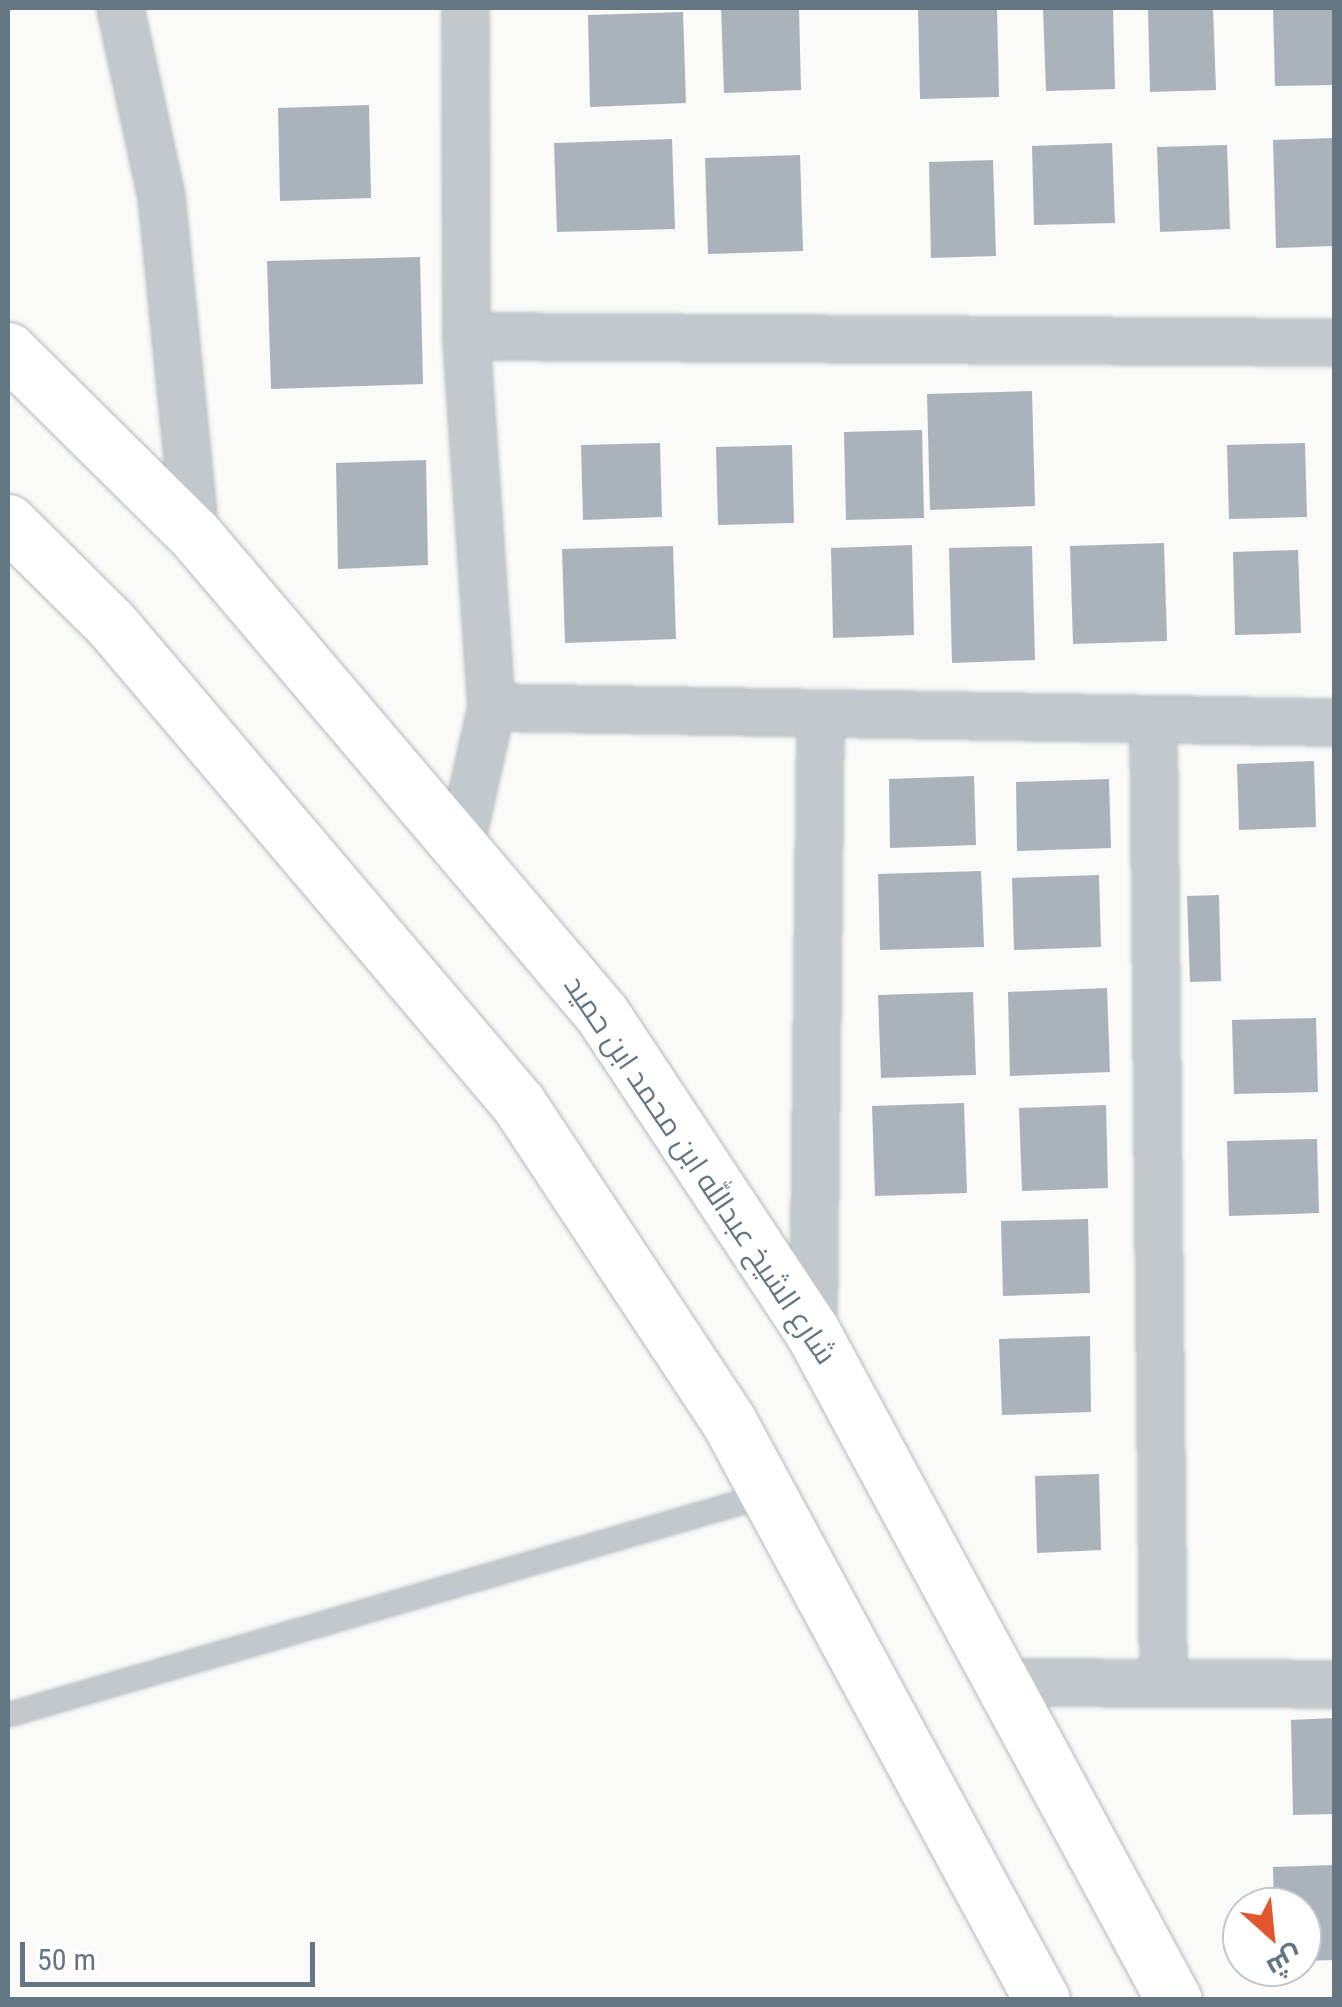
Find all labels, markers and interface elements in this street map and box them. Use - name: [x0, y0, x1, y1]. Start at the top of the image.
- street label: شارع الشيخ عبدالله ابن محمد ابن حميد: [556, 969, 844, 1371]
- north arrow: [1222, 1887, 1322, 1987]
- scale bar: [25, 1922, 320, 1984]
- text: ش: [1261, 1940, 1308, 1985]
- text: 50 m: [37, 1942, 96, 1977]

